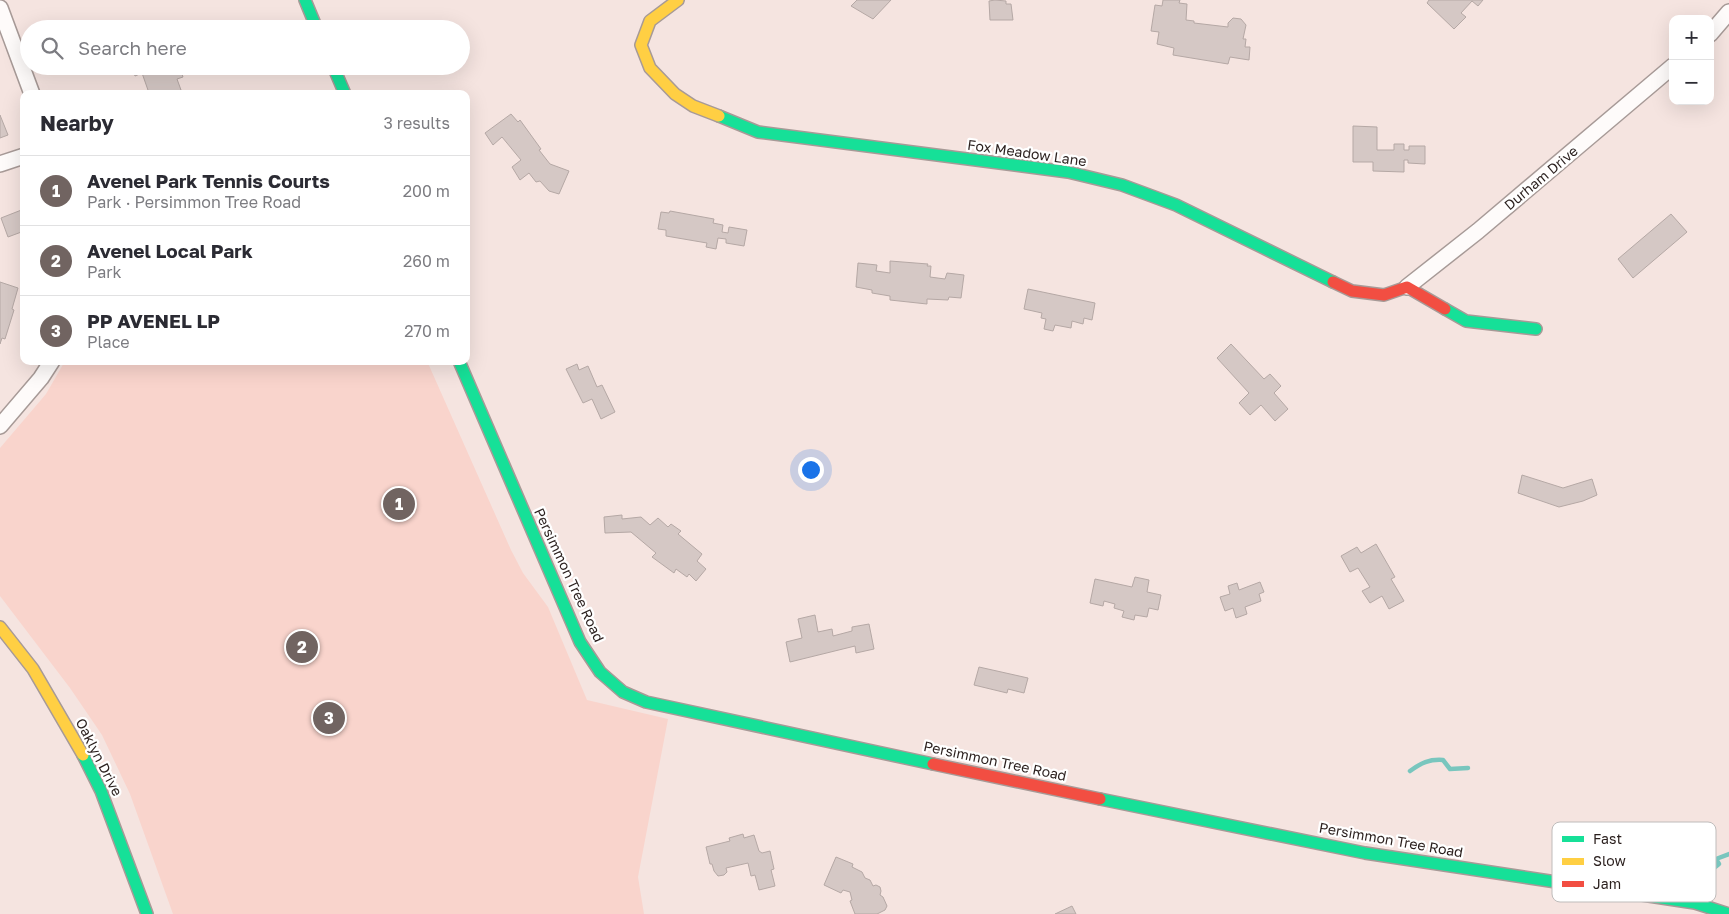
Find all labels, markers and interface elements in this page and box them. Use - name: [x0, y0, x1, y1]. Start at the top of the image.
- map controls: [1669, 15, 1714, 105]
- button: +: [1669, 15, 1714, 60]
- search box: [20, 20, 470, 75]
- icon: search: [38, 34, 66, 62]
- text: Search here: [78, 36, 187, 59]
- button: −: [1669, 60, 1714, 105]
- text: Nearby: [40, 110, 114, 136]
- text: 3 results: [383, 113, 450, 133]
- street label: Fox Meadow Lane: [966, 136, 1088, 169]
- street label: Durham Drive: [1500, 142, 1581, 213]
- text: Avenel Park Tennis Courts: [87, 169, 330, 192]
- text: 1: [52, 181, 60, 201]
- text: 200 m: [403, 181, 450, 201]
- text: Park · Persimmon Tree Road: [87, 192, 301, 212]
- text: Avenel Local Park: [87, 239, 253, 262]
- text: 2: [51, 251, 61, 271]
- text: 260 m: [403, 251, 450, 271]
- text: Park: [87, 262, 122, 282]
- text: PP AVENEL LP: [87, 309, 220, 332]
- text: 3: [51, 321, 61, 341]
- text: 270 m: [404, 321, 450, 341]
- text: Place: [87, 332, 130, 352]
- your location: [798, 457, 824, 483]
- pin: 1: [383, 485, 415, 523]
- street label: Persimmon Tree Road: [531, 505, 608, 644]
- pin: 2: [286, 628, 318, 666]
- pin: 3: [313, 699, 345, 737]
- street label: Oaklyn Drive: [73, 715, 126, 799]
- street label: Persimmon Tree Road: [922, 737, 1068, 784]
- street label: Persimmon Tree Road: [1318, 818, 1464, 861]
- legend: [1552, 822, 1716, 902]
- text: Fast: [1593, 830, 1622, 847]
- text: Slow: [1593, 852, 1626, 869]
- text: Jam: [1593, 875, 1621, 892]

